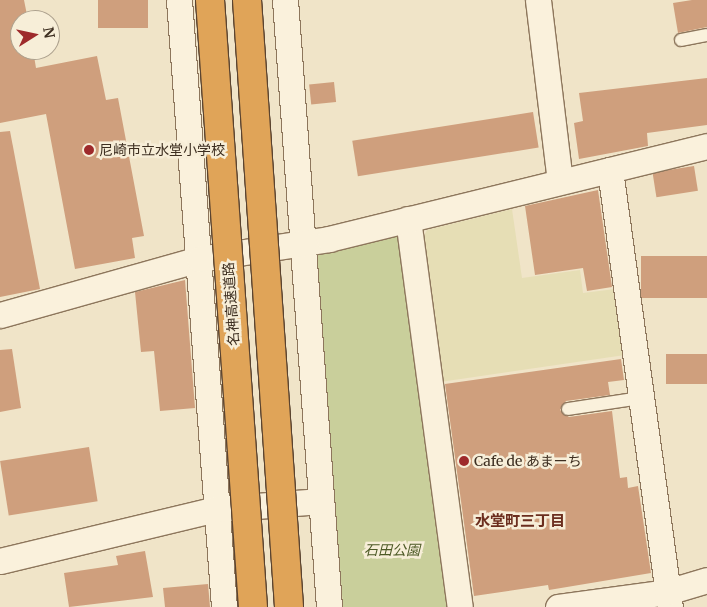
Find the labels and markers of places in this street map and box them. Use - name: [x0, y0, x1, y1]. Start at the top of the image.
- place label: 尼崎市立水堂小学校: [99, 142, 225, 158]
- marker: 尼崎市立水堂小学校: [83, 144, 95, 156]
- place label: Cafe de あまーち: [474, 453, 582, 469]
- marker: Cafe de あまーち: [458, 455, 470, 467]

